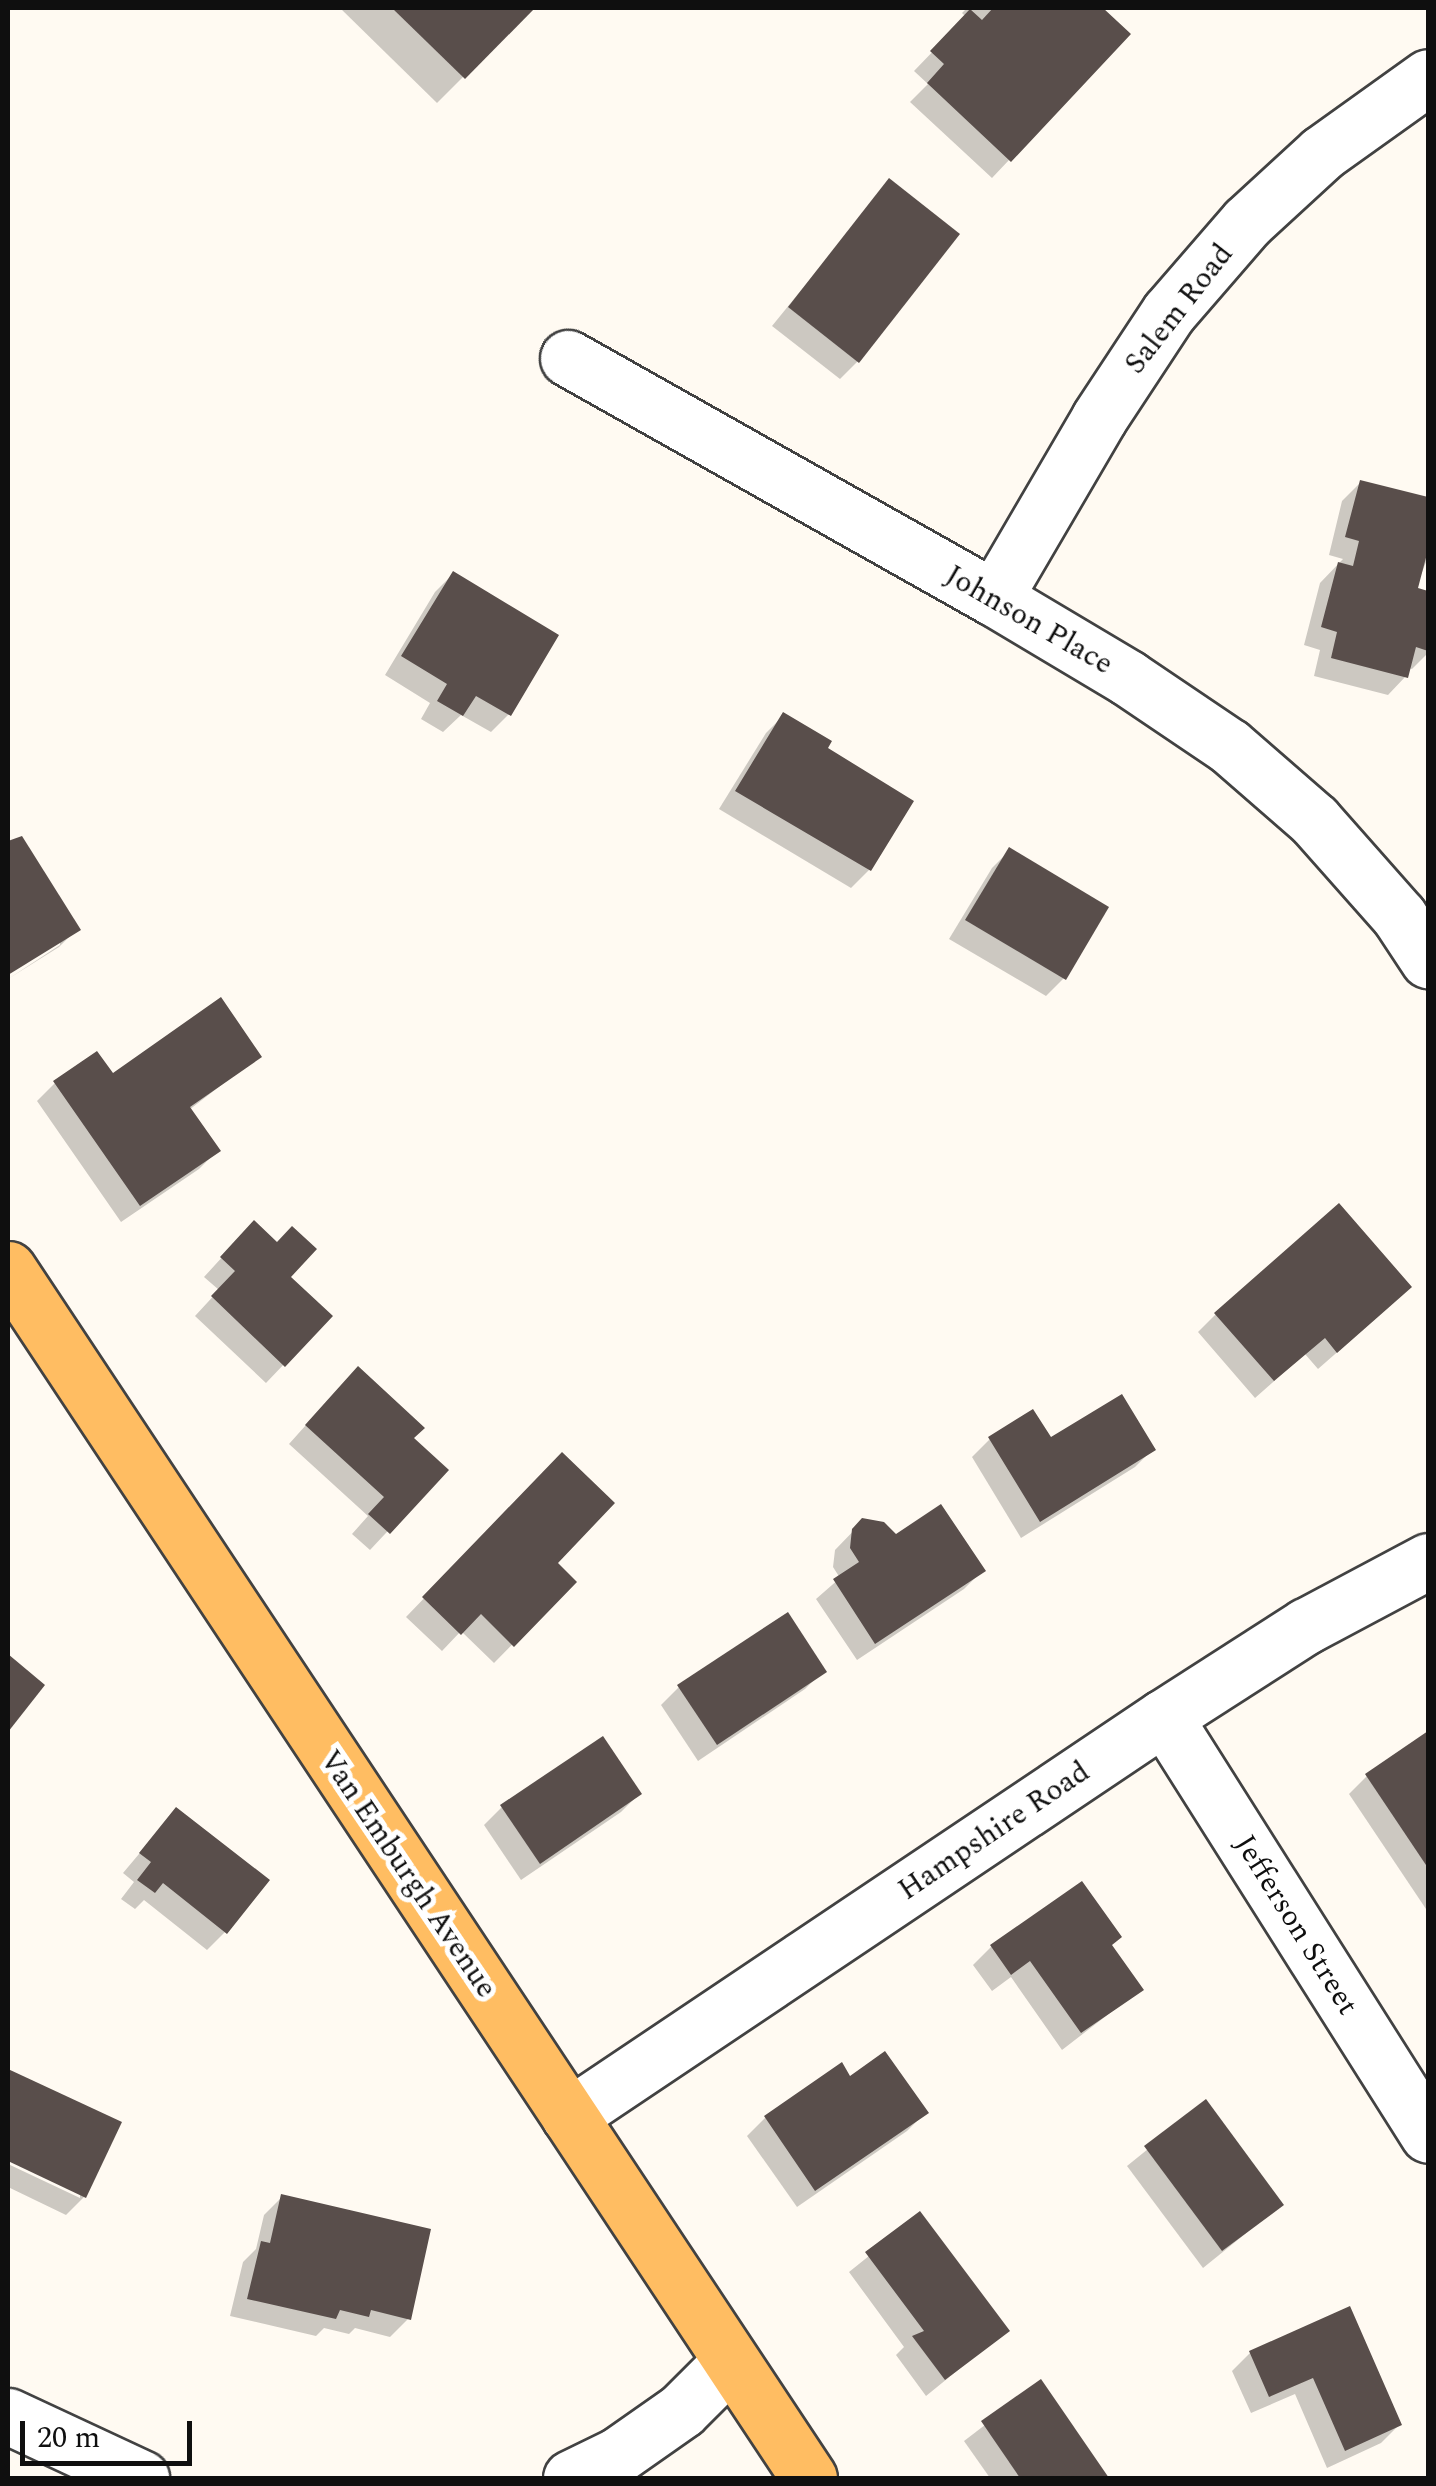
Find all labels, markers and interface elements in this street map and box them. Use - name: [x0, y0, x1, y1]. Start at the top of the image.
- street label: Salem Road: [1117, 237, 1241, 381]
- street label: Johnson Place: [939, 557, 1119, 683]
- street label: Van Emburgh Avenue: [312, 1743, 504, 2005]
- street label: Hampshire Road: [892, 1754, 1096, 1908]
- street label: Jefferson Street: [1226, 1828, 1366, 2022]
- scale bar: [25, 2401, 198, 2463]
- text: 20 m: [37, 2415, 100, 2461]

